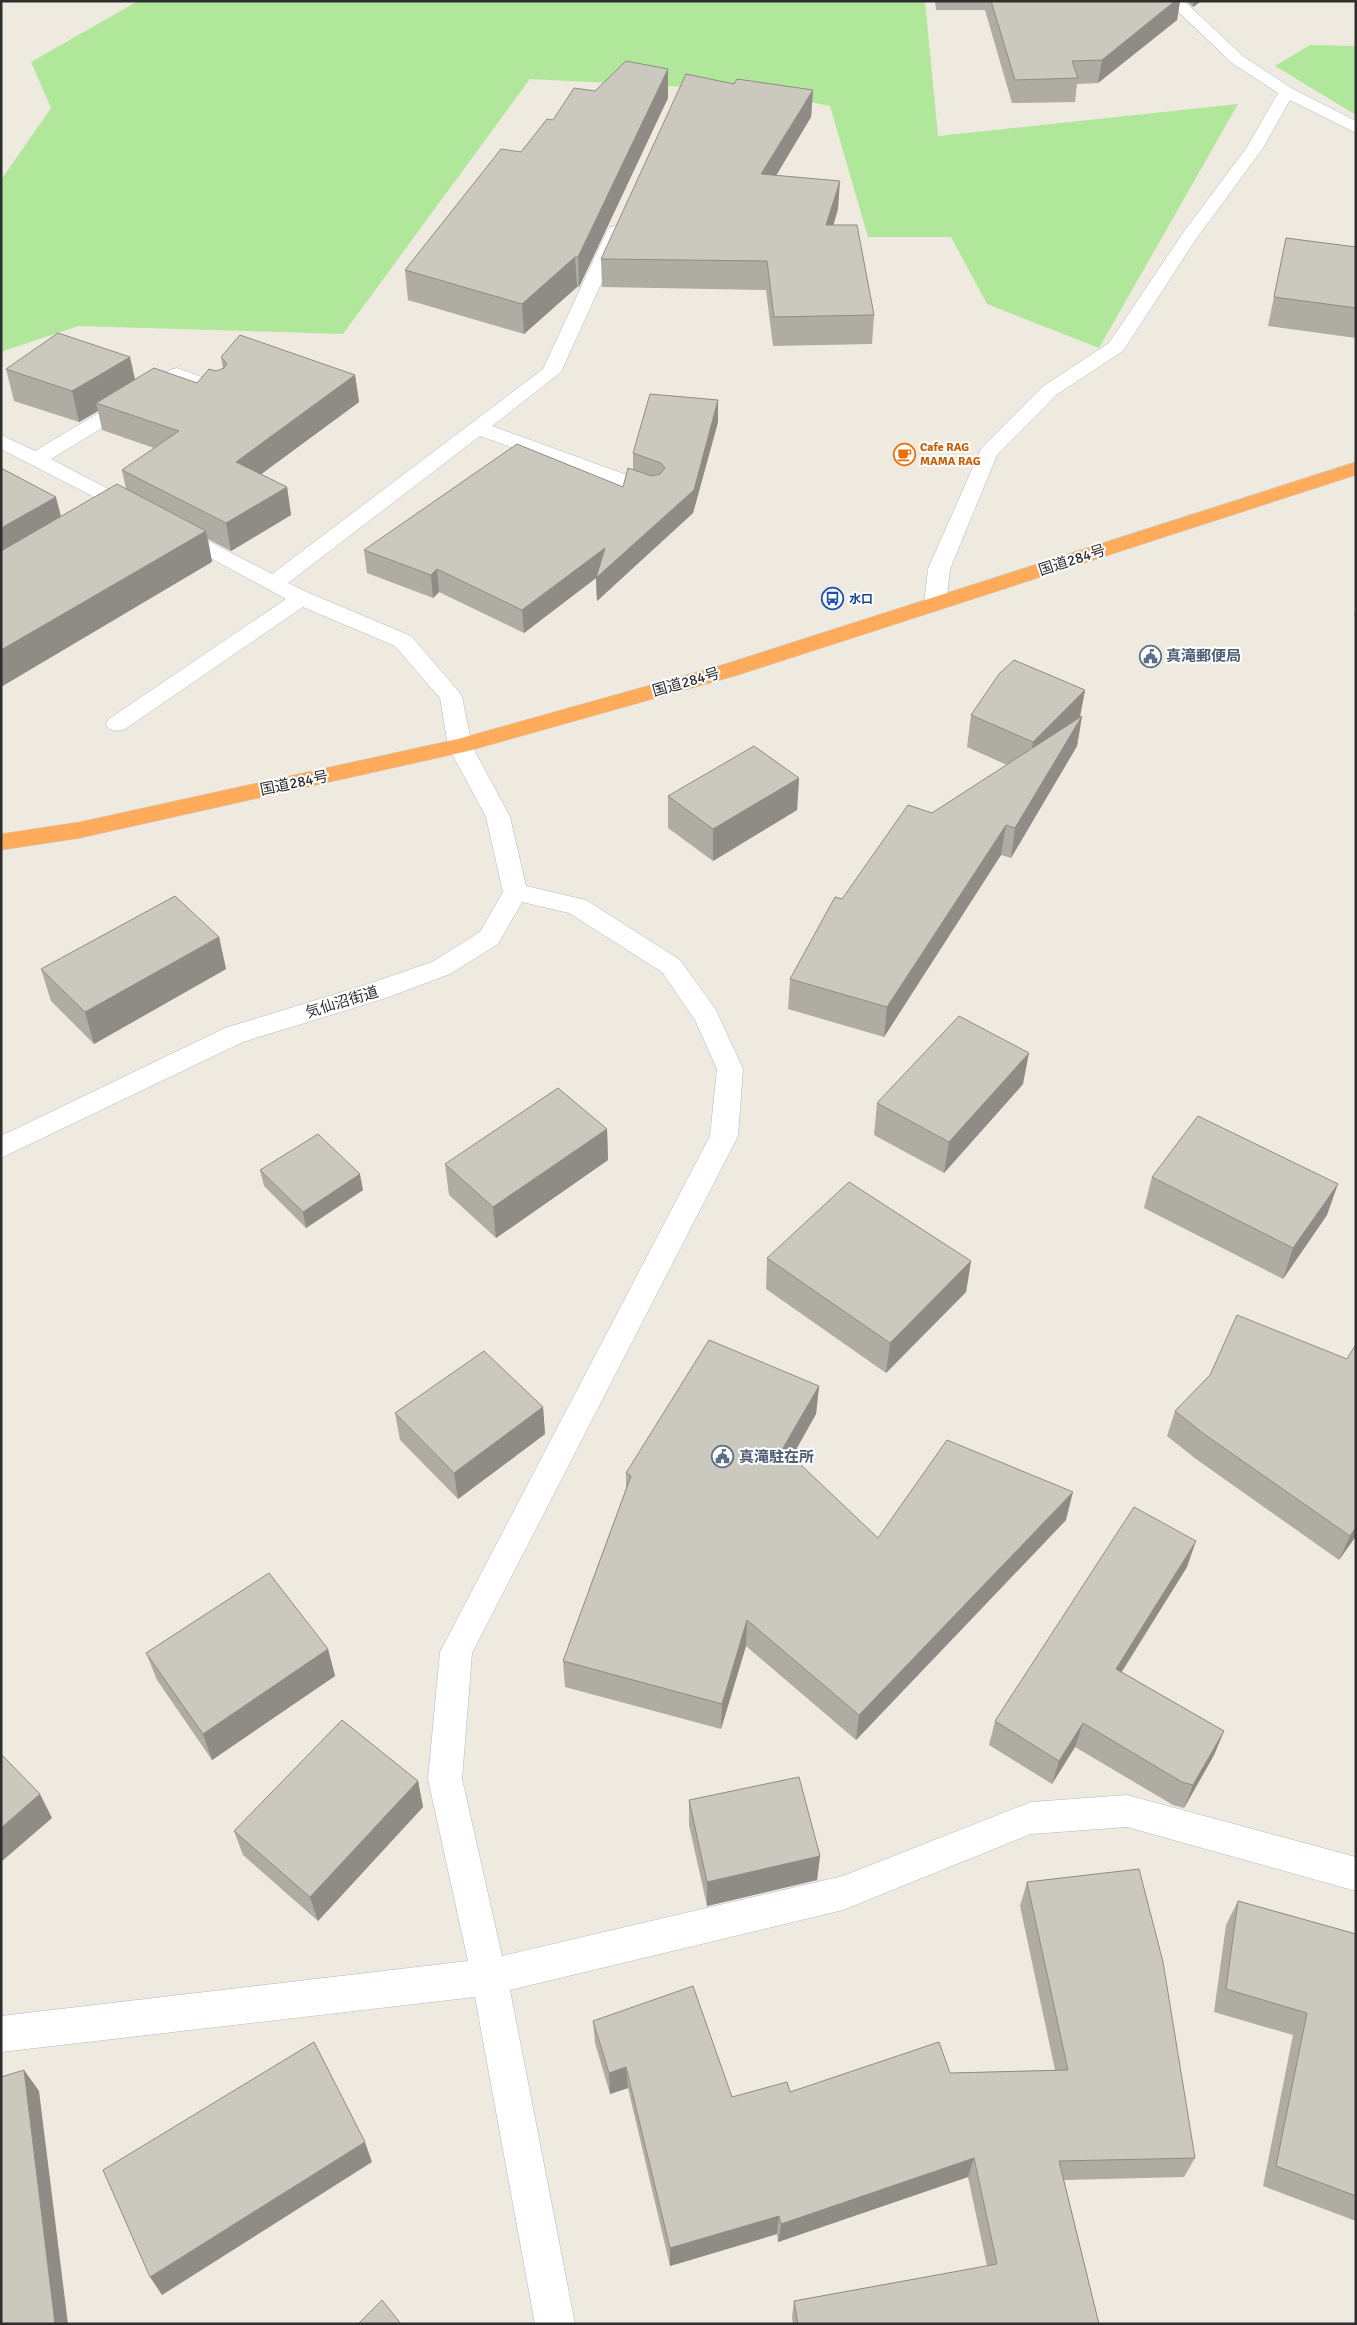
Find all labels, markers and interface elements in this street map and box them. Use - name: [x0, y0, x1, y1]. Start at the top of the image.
- place label: Cafe RAG MAMA RAG: [920, 440, 981, 469]
- cafe icon: Cafe RAG MAMA RAG: [892, 442, 916, 466]
- street label: 国道284号: [1036, 541, 1108, 579]
- bus stop icon: 水口: [821, 587, 845, 611]
- place label: 水口: [849, 592, 873, 607]
- public building icon: 真滝郵便局: [1138, 644, 1162, 668]
- place label: 真滝郵便局: [1166, 647, 1241, 665]
- street label: 国道284号: [650, 664, 722, 700]
- street label: 国道284号: [258, 767, 330, 799]
- street label: 気仙沼街道: [303, 982, 381, 1022]
- public building icon: 真滝駐在所: [711, 1445, 735, 1469]
- place label: 真滝駐在所: [739, 1448, 814, 1466]

